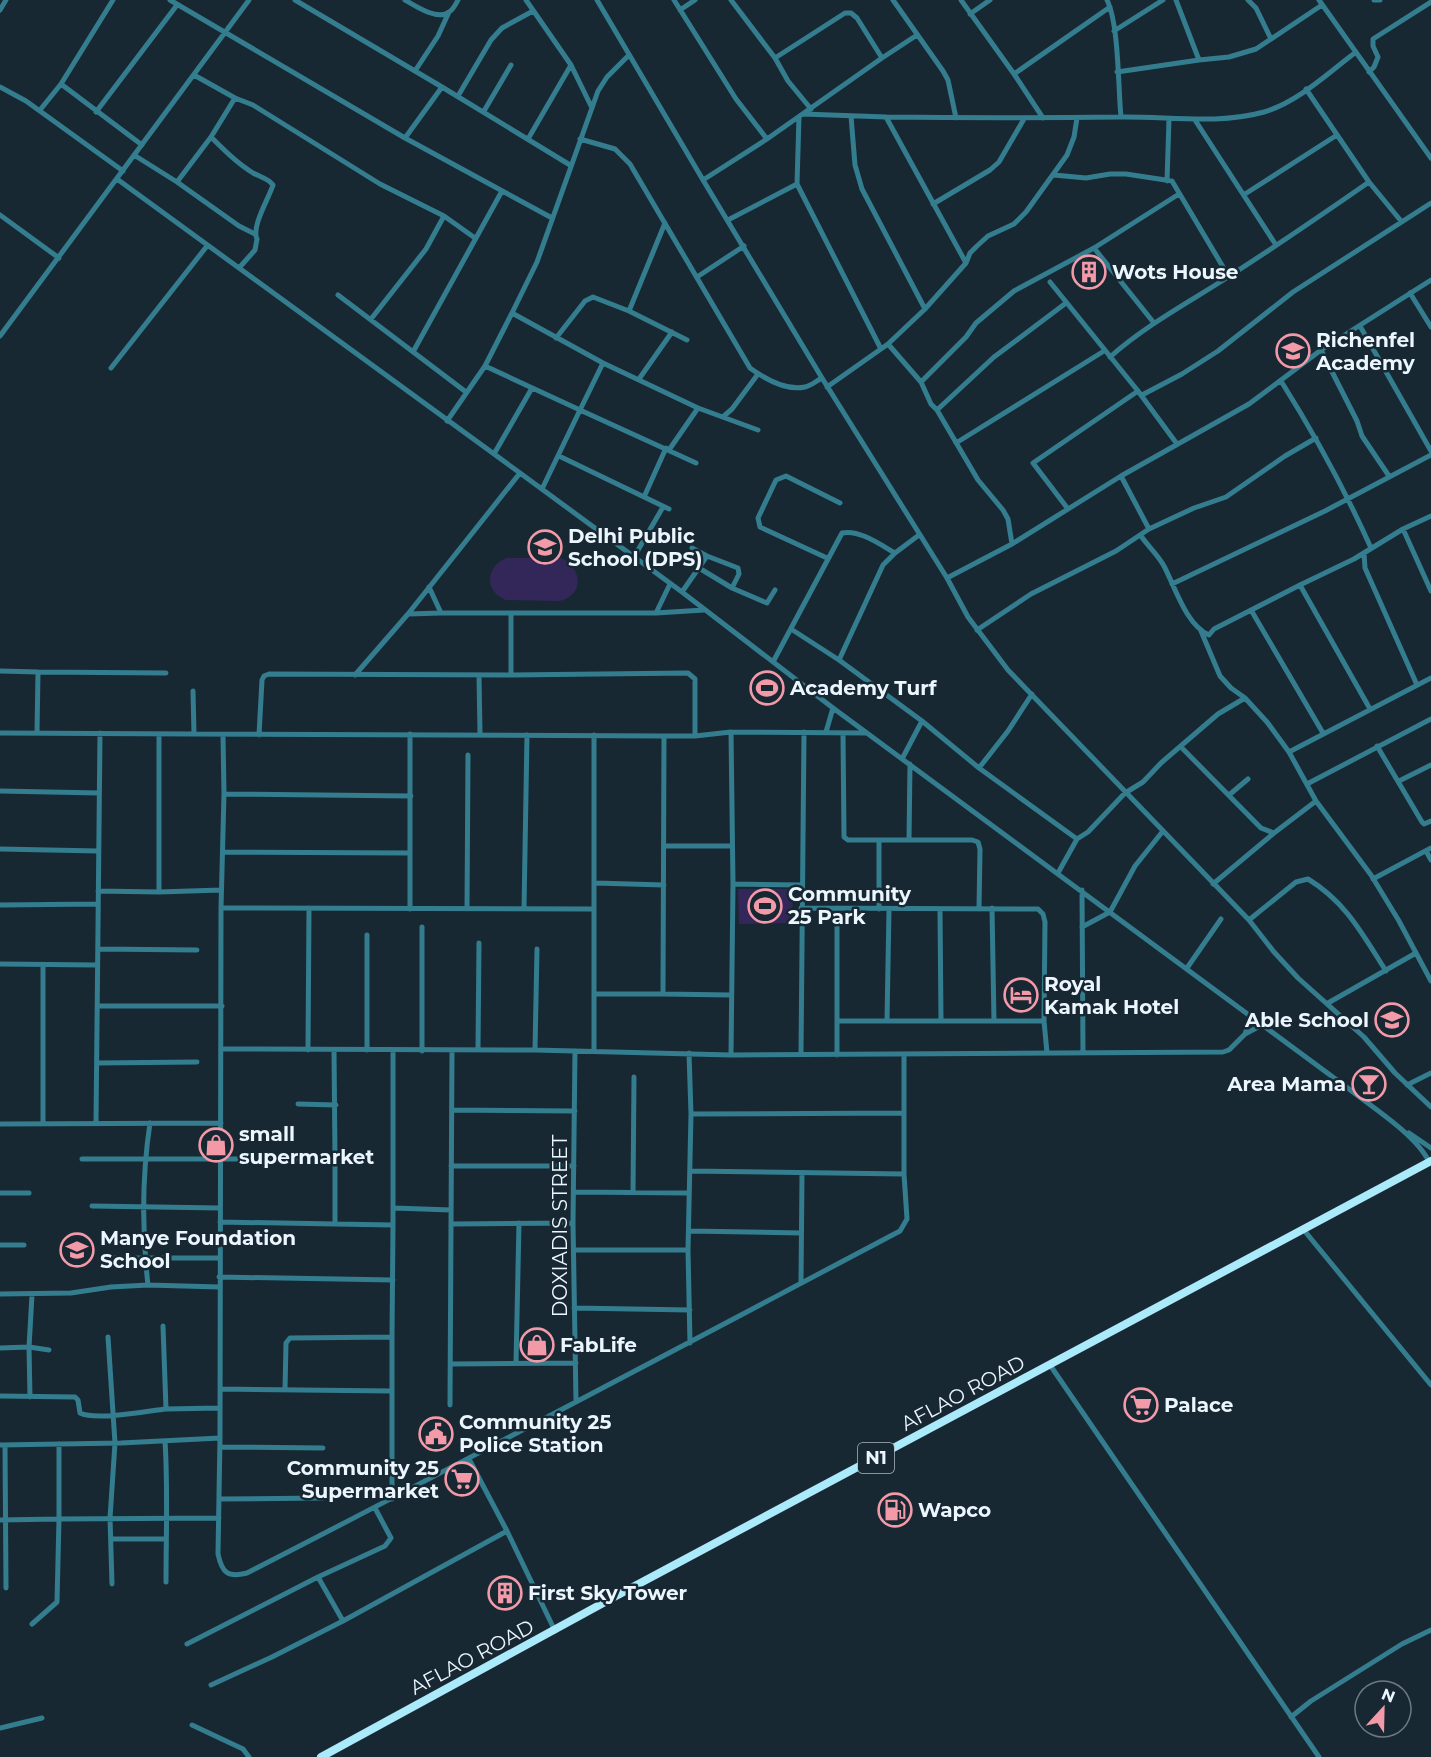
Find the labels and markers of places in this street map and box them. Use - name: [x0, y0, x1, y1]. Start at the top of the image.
- building icon: Wots House: [1071, 254, 1107, 290]
- place label: Wots House: [1112, 260, 1238, 284]
- place label: Richenfel Academy: [1315, 328, 1416, 375]
- school or university icon: Richenfel Academy: [1275, 333, 1311, 369]
- place label: Delhi Public School (DPS): [568, 524, 703, 571]
- school or university icon: Delhi Public School (DPS): [527, 529, 563, 565]
- sports icon: Academy Turf: [749, 670, 785, 706]
- place label: Academy Turf: [789, 676, 938, 700]
- place label: Community 25 Park: [788, 882, 912, 929]
- sports icon: Community 25 Park: [747, 888, 783, 924]
- place label: Royal Kamak Hotel: [1044, 972, 1179, 1019]
- hotel icon: Royal Kamak Hotel: [1003, 977, 1039, 1013]
- school or university icon: Able School: [1374, 1002, 1410, 1038]
- place label: Able School: [1244, 1008, 1369, 1032]
- bar icon: Area Mama: [1351, 1066, 1387, 1102]
- place label: Area Mama: [1226, 1072, 1346, 1096]
- place label: small supermarket: [239, 1122, 374, 1169]
- shop icon: small supermarket: [198, 1127, 234, 1163]
- place label: Manye Foundation School: [100, 1226, 296, 1273]
- school or university icon: Manye Foundation School: [59, 1232, 95, 1268]
- shop icon: FabLife: [519, 1327, 555, 1363]
- place label: FabLife: [560, 1333, 637, 1357]
- supermarket icon: Palace: [1123, 1387, 1159, 1423]
- place label: Palace: [1164, 1393, 1233, 1417]
- place label: Community 25 Police Station: [459, 1410, 611, 1457]
- public building icon: Community 25 Police Station: [418, 1416, 454, 1452]
- place label: Community 25 Supermarket: [287, 1456, 439, 1503]
- supermarket icon: Community 25 Supermarket: [444, 1461, 480, 1497]
- fuel station icon: Wapco: [877, 1492, 913, 1528]
- place label: Wapco: [918, 1498, 991, 1522]
- building icon: First Sky Tower: [487, 1575, 523, 1611]
- place label: First Sky Tower: [528, 1581, 688, 1605]

